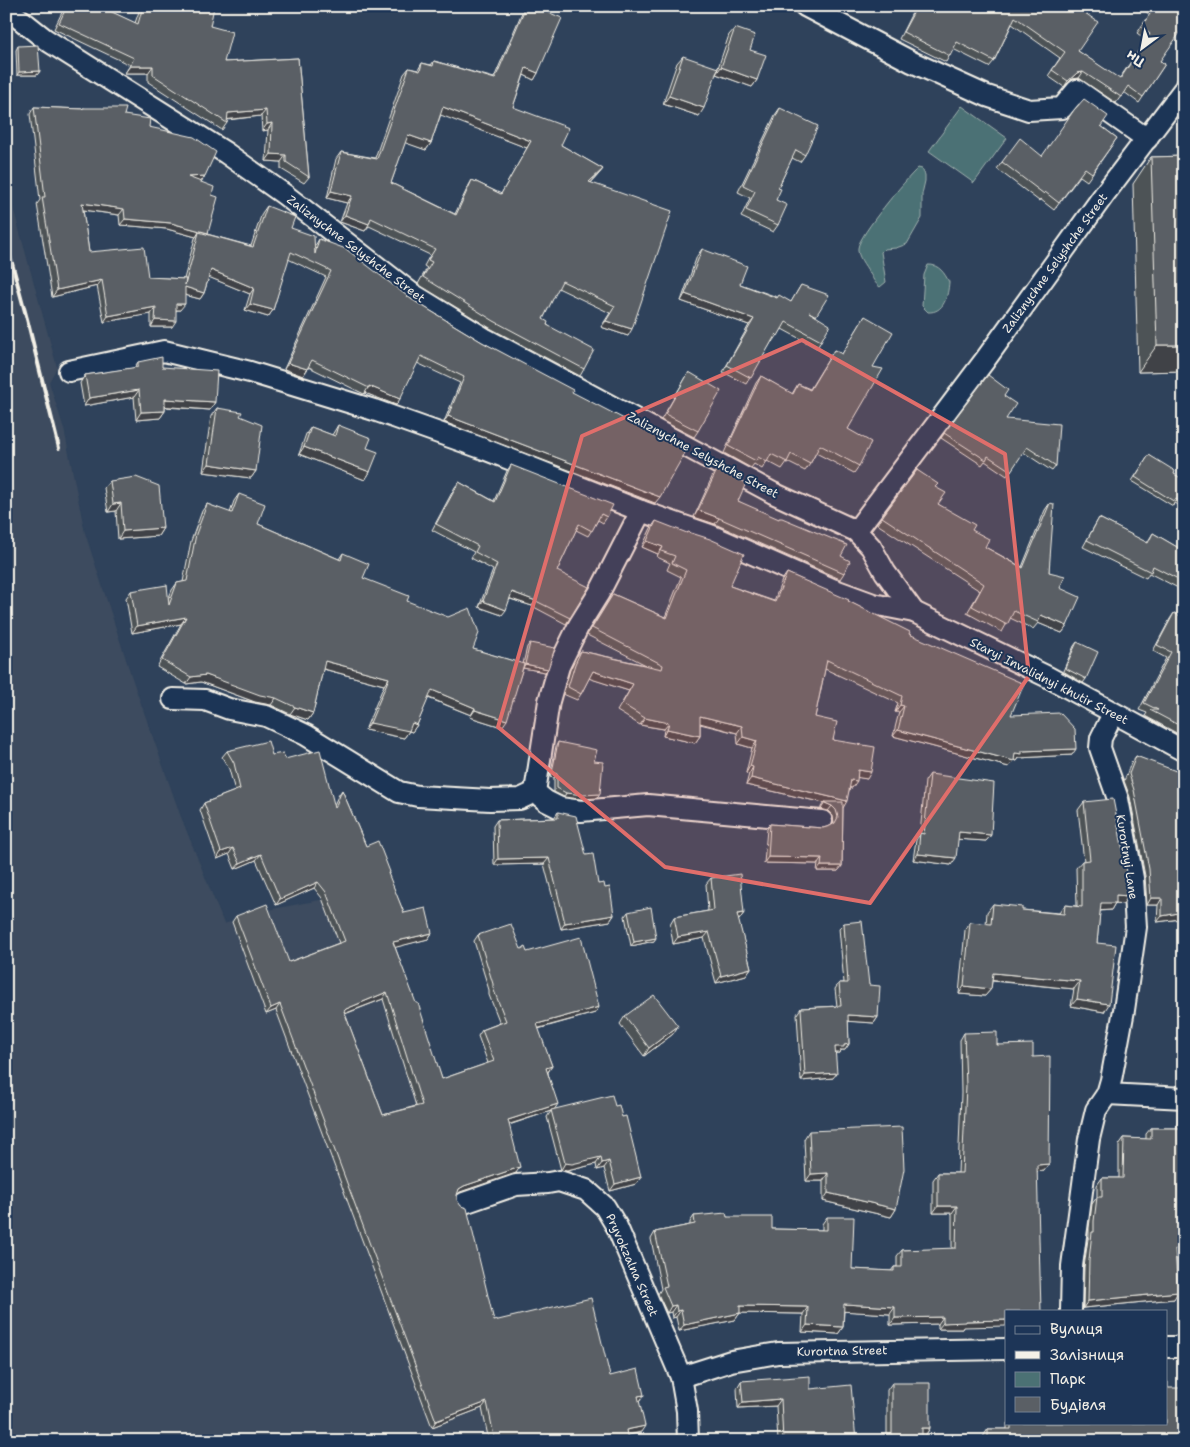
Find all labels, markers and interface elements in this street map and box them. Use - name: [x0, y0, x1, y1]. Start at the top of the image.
- north arrow: [1118, 22, 1168, 72]
- text: Пн: [1122, 46, 1148, 72]
- street label: Zaliznychne Selyshche Street: [999, 190, 1111, 336]
- street label: Zaliznychne Selyshche Street: [284, 192, 428, 306]
- street label: Zaliznychne Selyshche Street: [625, 408, 781, 502]
- street label: Staryi Invalidnyi khutir Street: [967, 634, 1131, 728]
- street label: Kurortnyi Lane: [1112, 813, 1142, 901]
- street label: Pryvokzalna Street: [602, 1211, 662, 1319]
- legend: [1005, 1310, 1168, 1424]
- text: Вулиця: [1050, 1319, 1103, 1339]
- street label: Kurortna Street: [797, 1342, 887, 1360]
- text: Залізниця: [1050, 1345, 1124, 1365]
- text: Парк: [1050, 1369, 1086, 1389]
- text: Будівля: [1050, 1395, 1106, 1415]

